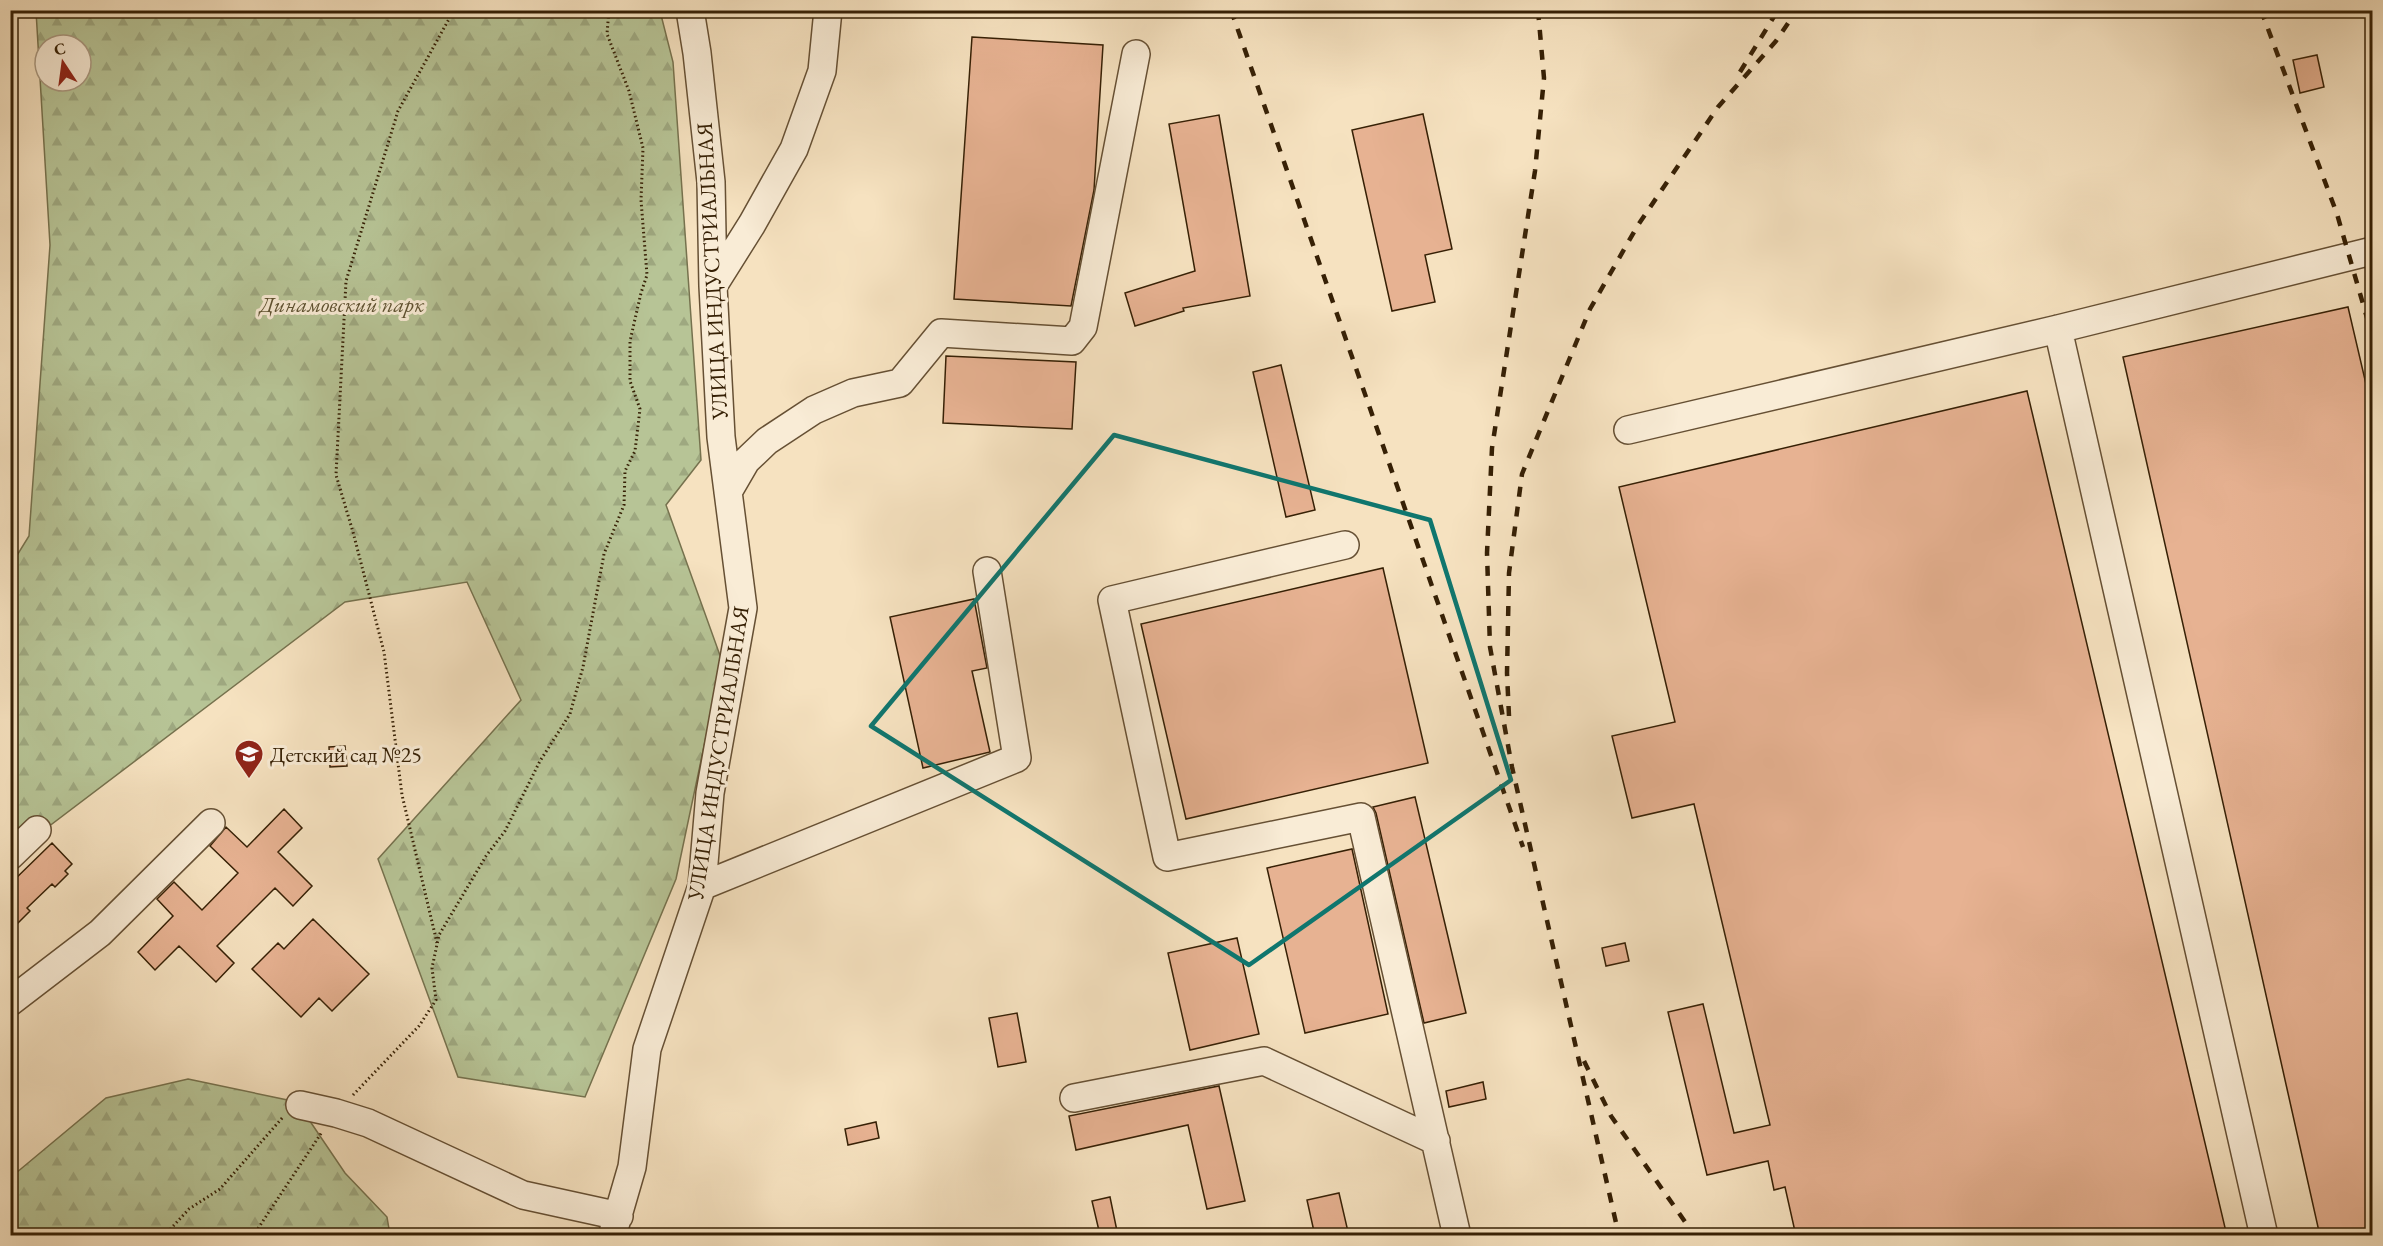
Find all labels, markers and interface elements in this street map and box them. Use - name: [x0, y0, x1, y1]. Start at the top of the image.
- north arrow: [33, 33, 93, 93]
- text: С: [52, 37, 68, 60]
- street label: УЛИЦА ИНДУСТРИАЛЬНАЯ: [690, 121, 734, 421]
- park label: Динамовский парк: [258, 290, 425, 319]
- street label: УЛИЦА ИНДУСТРИАЛЬНАЯ: [680, 604, 756, 903]
- school or university icon: Детский сад №25: [233, 738, 265, 780]
- place label: Детский сад №25: [270, 740, 422, 769]

